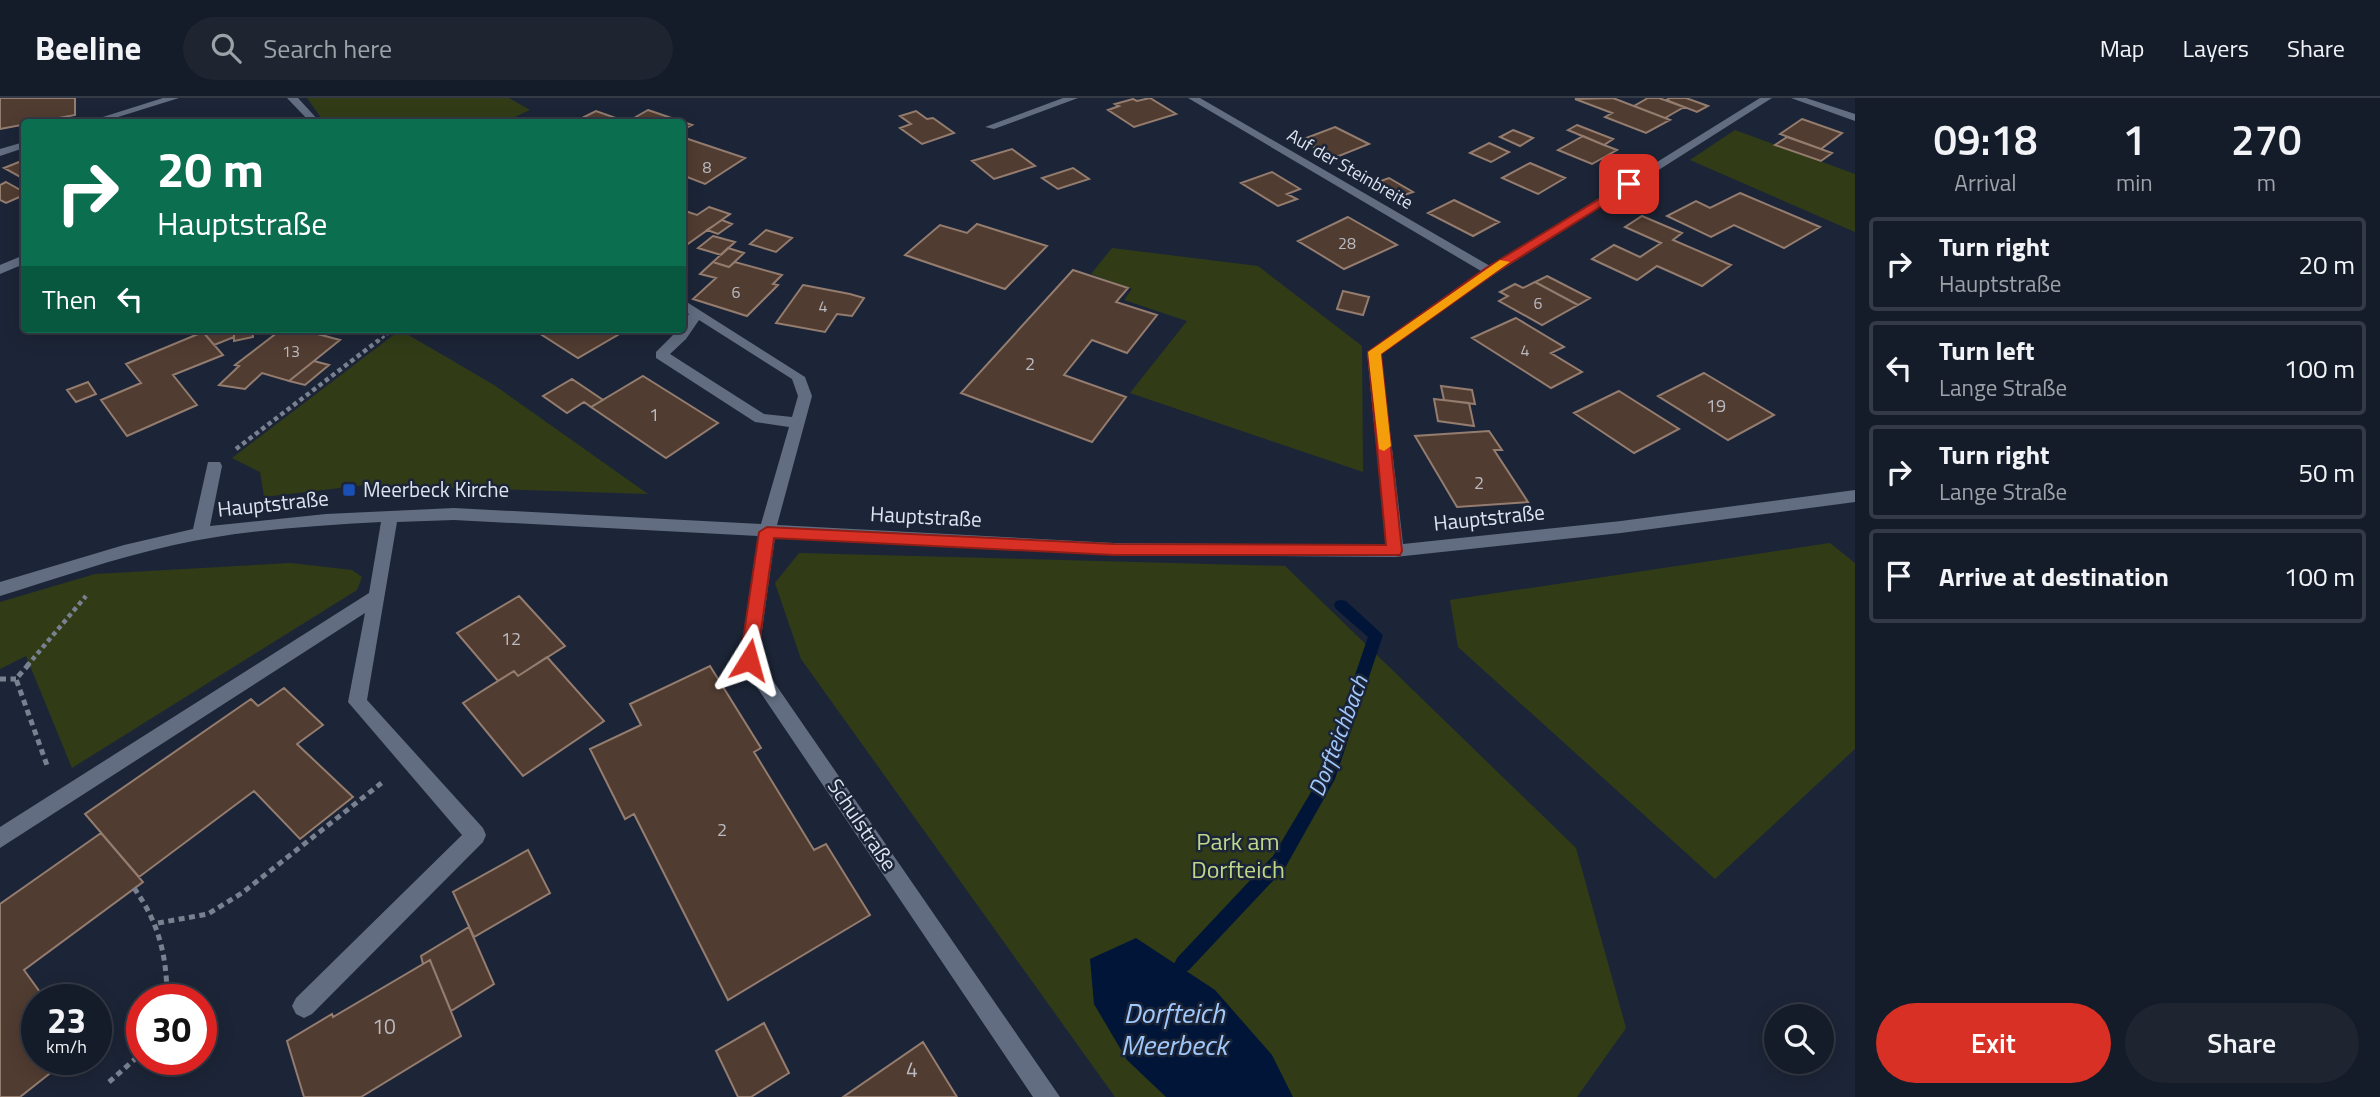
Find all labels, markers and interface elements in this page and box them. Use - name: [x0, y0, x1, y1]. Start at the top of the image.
- search box: [183, 17, 673, 80]
- text: Beeline: [35, 23, 141, 73]
- icon: search: [207, 29, 245, 67]
- text: Search here: [263, 29, 392, 68]
- text: Map: [2100, 30, 2145, 66]
- text: Layers: [2183, 30, 2249, 66]
- text: Share: [2287, 30, 2345, 66]
- text: 09:18: [1933, 107, 2038, 171]
- text: 1: [2123, 107, 2146, 171]
- text: 270: [2231, 107, 2302, 171]
- street label: Auf der Steinbreite: [1282, 121, 1418, 216]
- text: 20 m: [157, 131, 264, 206]
- icon: right: [42, 147, 133, 238]
- pin: [1599, 154, 1659, 214]
- house number: 8: [703, 155, 712, 179]
- icon: arrive: [1610, 165, 1648, 203]
- text: Arrival: [1954, 165, 2017, 200]
- text: min: [2116, 165, 2153, 200]
- text: m: [2257, 165, 2276, 200]
- text: Hauptstraße: [157, 199, 327, 247]
- text: Turn right: [1939, 227, 2050, 266]
- house number: 28: [1338, 231, 1356, 255]
- icon: right: [1880, 245, 1918, 283]
- text: 20 m: [2298, 245, 2355, 284]
- text: Hauptstraße: [1939, 266, 2061, 301]
- text: Then: [42, 280, 97, 319]
- icon: left: [111, 280, 149, 318]
- house number: 6: [732, 280, 741, 304]
- house number: 6: [1534, 291, 1543, 315]
- house number: 4: [819, 294, 828, 318]
- text: Turn left: [1939, 331, 2034, 370]
- house number: 4: [1521, 338, 1530, 362]
- house number: 13: [282, 339, 300, 363]
- icon: left: [1880, 349, 1918, 387]
- text: 100 m: [2284, 349, 2355, 388]
- house number: 2: [1025, 350, 1035, 377]
- text: Lange Straße: [1939, 370, 2067, 405]
- house number: 19: [1706, 392, 1726, 419]
- house number: 1: [649, 401, 659, 428]
- text: Turn right: [1939, 435, 2050, 474]
- icon: right: [1880, 453, 1918, 491]
- text: 50 m: [2298, 453, 2355, 492]
- house number: 2: [1474, 469, 1484, 496]
- place label: Meerbeck Kirche: [363, 473, 509, 505]
- text: Lange Straße: [1939, 474, 2067, 509]
- street label: Hauptstraße: [216, 481, 330, 525]
- marker: Meerbeck Kirche: [341, 482, 357, 498]
- street label: Hauptstraße: [1432, 495, 1546, 539]
- street label: Hauptstraße: [869, 497, 983, 535]
- icon: arrive: [1880, 557, 1918, 595]
- text: Arrive at destination: [1939, 557, 2169, 596]
- text: 100 m: [2284, 557, 2355, 596]
- position arrow: [712, 623, 786, 697]
- house number: 12: [501, 625, 521, 652]
- water label: Dorfteichbach: [1298, 670, 1377, 801]
- street label: Schulstraße: [820, 772, 906, 877]
- house number: 2: [717, 816, 727, 843]
- park label: Park am Dorfteich: [1191, 823, 1285, 887]
- speed limit sign: 30: [126, 984, 217, 1075]
- water label: Dorfteich Meerbeck: [1120, 991, 1231, 1066]
- text: 23: [47, 993, 86, 1047]
- button: Exit: [1876, 1003, 2111, 1083]
- button: Share: [2125, 1003, 2359, 1083]
- map controls: [1764, 1004, 1834, 1074]
- button: search: [1764, 1004, 1834, 1074]
- house number: 10: [372, 1010, 396, 1042]
- text: km/h: [46, 1033, 87, 1060]
- house number: 4: [906, 1053, 918, 1085]

